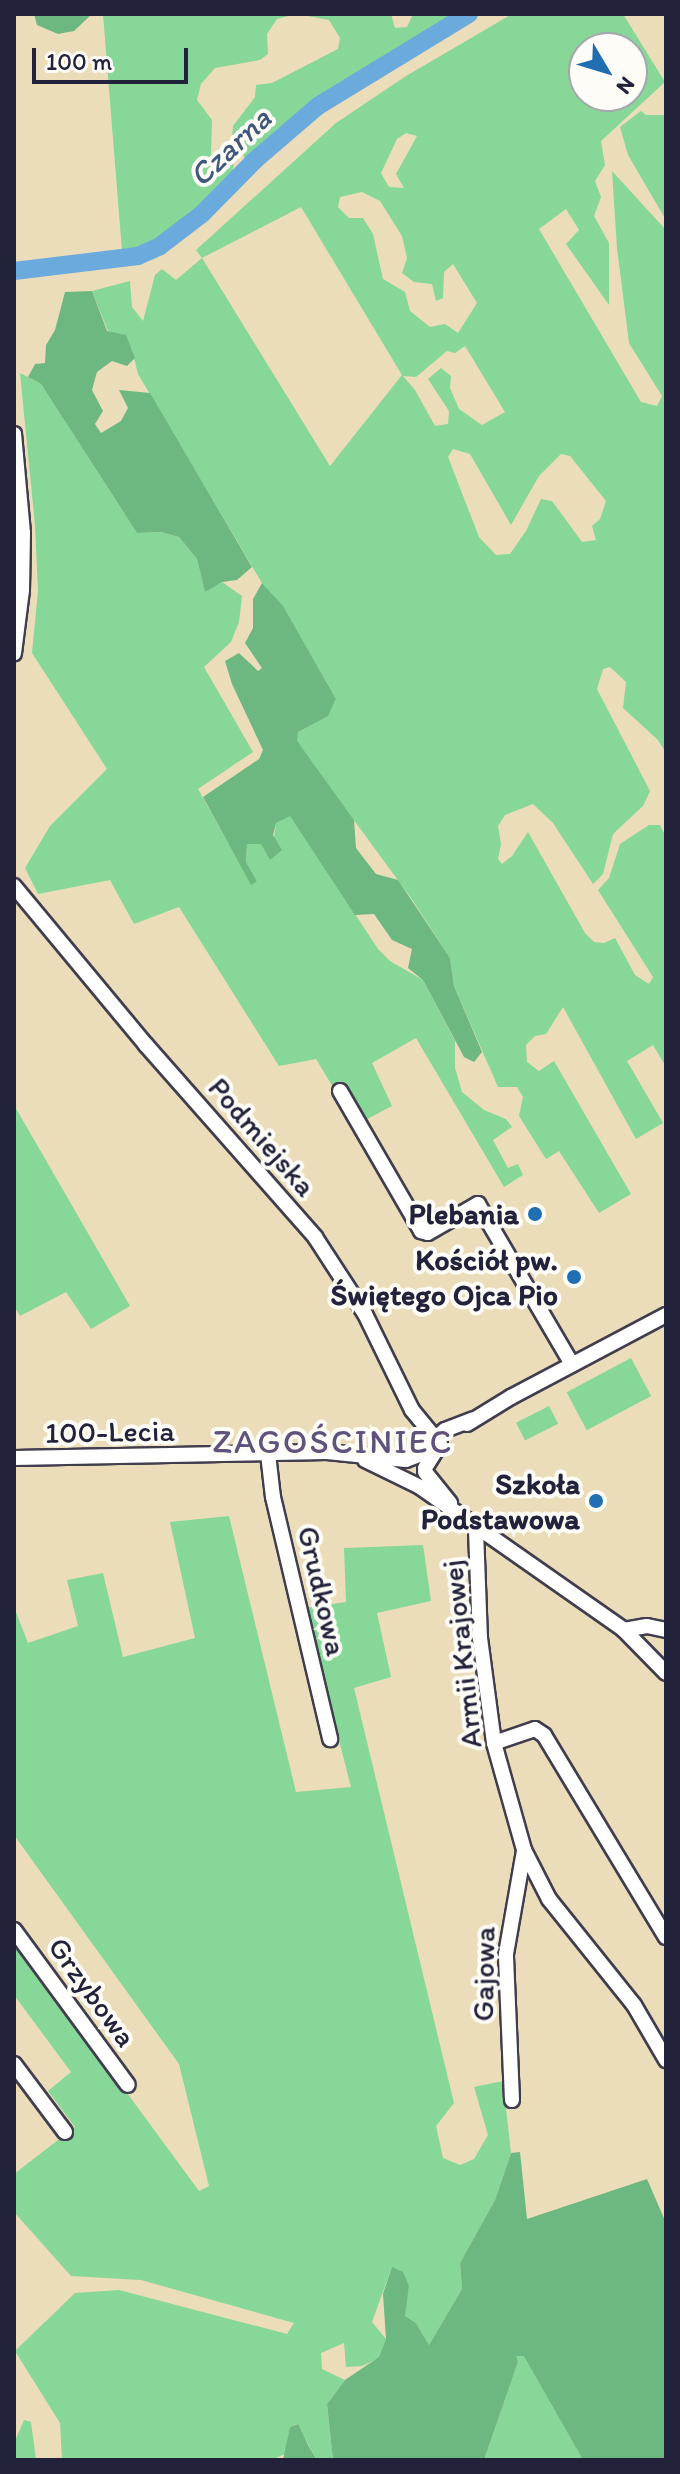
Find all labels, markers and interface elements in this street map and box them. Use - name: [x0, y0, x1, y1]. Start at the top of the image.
- scale bar: [36, 32, 192, 82]
- north arrow: [568, 32, 648, 112]
- text: 100 m: [46, 47, 112, 76]
- text: N: [611, 72, 641, 100]
- water label: Czarna: [181, 100, 279, 194]
- street label: Podmiejska: [200, 1070, 324, 1204]
- place label: Plebania: [408, 1196, 519, 1232]
- marker: Plebania: [526, 1205, 544, 1223]
- place label: Kościół pw. Świętego Ojca Pio: [331, 1242, 558, 1312]
- marker: Kościół pw. Świętego Ojca Pio: [565, 1268, 583, 1286]
- street label: 100-Lecia: [45, 1413, 175, 1451]
- district label: ZAGOŚCINIEC: [212, 1422, 454, 1462]
- place label: Szkoła Podstawowa: [421, 1466, 580, 1536]
- marker: Szkoła Podstawowa: [587, 1492, 605, 1510]
- street label: Grudkowa: [290, 1523, 354, 1659]
- street label: Armii Krajowej: [434, 1558, 490, 1750]
- street label: Gajowa: [465, 1926, 503, 2022]
- street label: Grzybowa: [40, 1930, 144, 2054]

